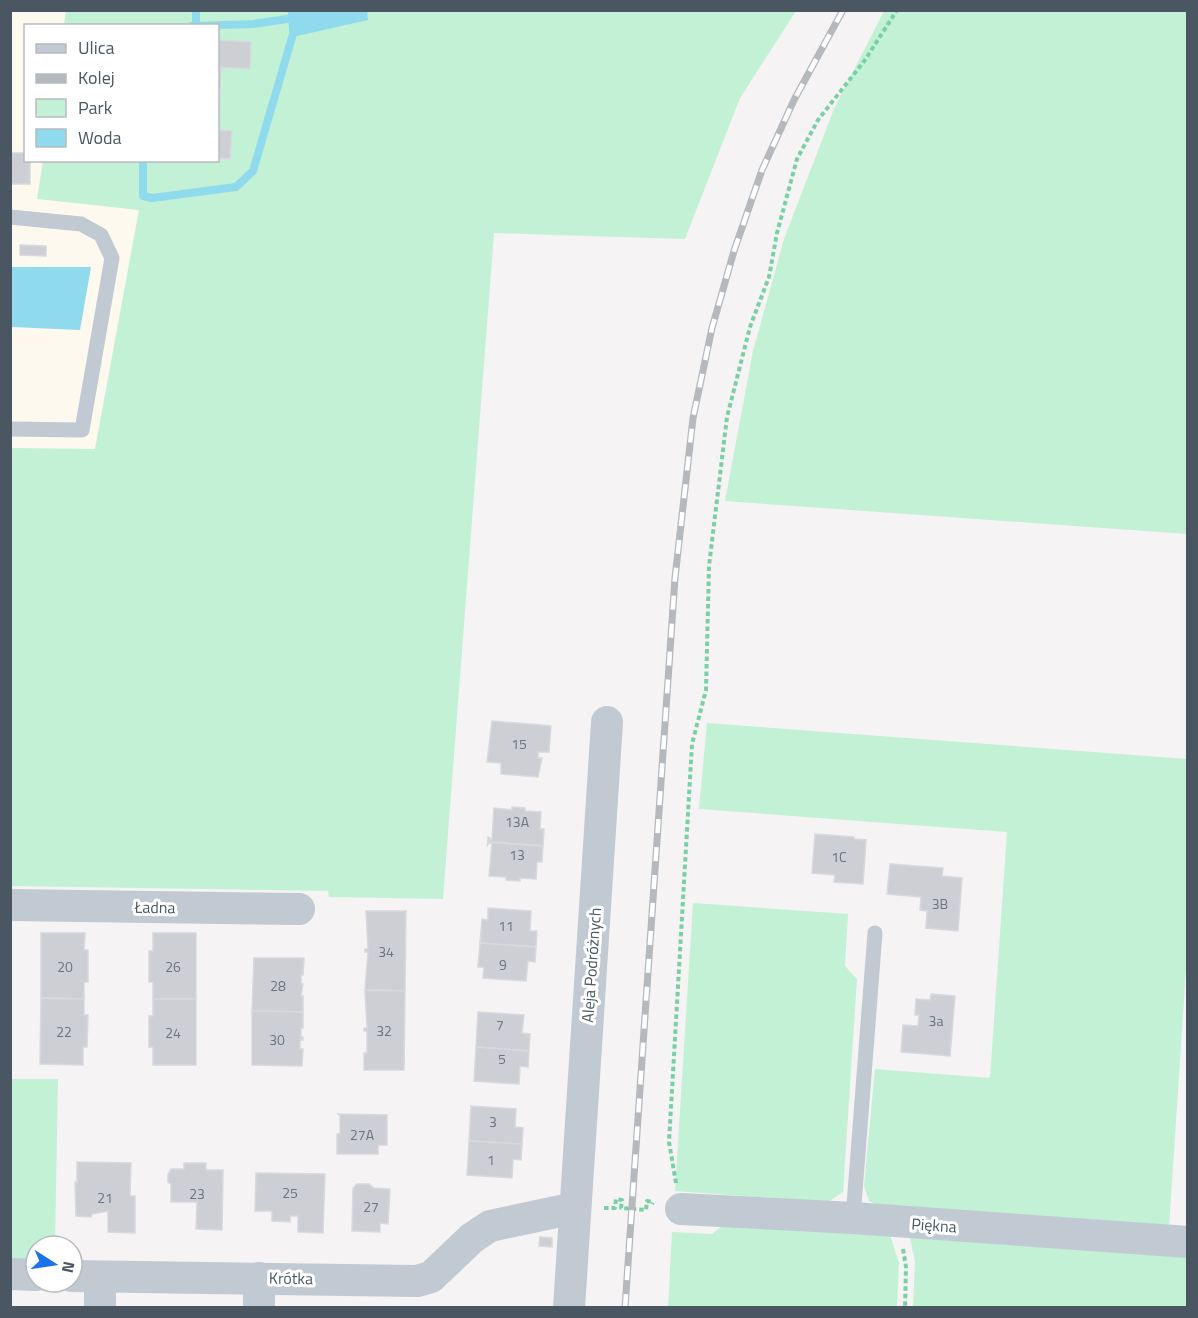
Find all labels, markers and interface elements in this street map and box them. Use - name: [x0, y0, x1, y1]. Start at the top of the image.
- legend: [24, 24, 219, 162]
- text: Ulica: [78, 34, 115, 61]
- text: Kolej: [78, 64, 115, 91]
- text: Park: [78, 94, 113, 121]
- text: Woda: [78, 124, 122, 151]
- house number: 15: [511, 733, 527, 754]
- house number: 13A: [505, 811, 530, 832]
- house number: 13: [509, 844, 525, 865]
- house number: 1C: [831, 846, 847, 867]
- house number: 3B: [932, 893, 948, 914]
- street label: Ładna: [133, 895, 176, 919]
- street label: Aleja Podróżnych: [575, 907, 607, 1023]
- house number: 11: [498, 915, 514, 936]
- house number: 34: [378, 941, 394, 962]
- house number: 9: [499, 954, 507, 975]
- house number: 20: [57, 956, 73, 977]
- house number: 26: [165, 956, 181, 977]
- house number: 28: [270, 975, 286, 996]
- house number: 3a: [929, 1010, 943, 1031]
- house number: 7: [496, 1014, 504, 1035]
- house number: 32: [376, 1020, 392, 1041]
- house number: 22: [56, 1021, 72, 1042]
- house number: 24: [165, 1022, 181, 1043]
- house number: 30: [269, 1029, 285, 1050]
- house number: 5: [498, 1048, 506, 1069]
- house number: 3: [489, 1111, 497, 1132]
- house number: 27A: [350, 1124, 375, 1145]
- house number: 1: [487, 1149, 495, 1170]
- house number: 25: [282, 1182, 298, 1203]
- house number: 23: [189, 1183, 205, 1204]
- house number: 21: [97, 1187, 113, 1208]
- house number: 27: [363, 1196, 379, 1217]
- street label: Piękna: [911, 1211, 957, 1239]
- north arrow: [24, 1234, 84, 1294]
- text: N: [56, 1259, 82, 1275]
- street label: Krótka: [269, 1266, 313, 1290]

